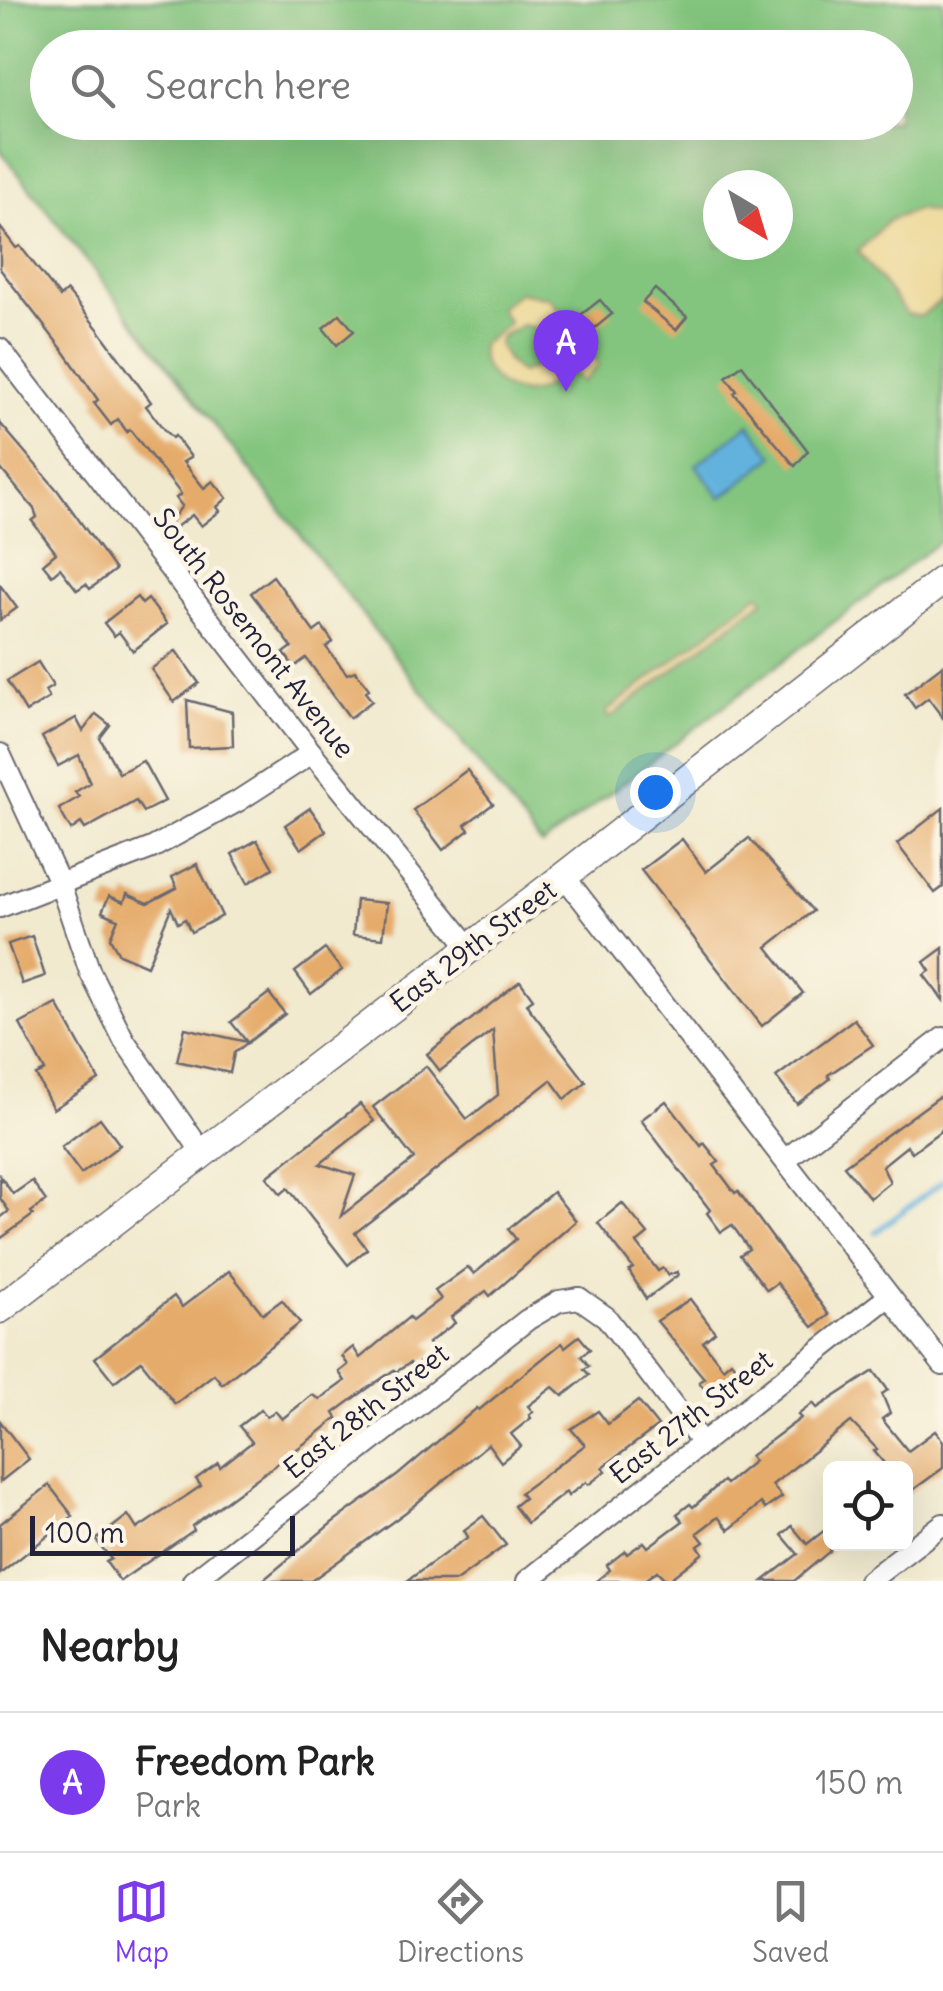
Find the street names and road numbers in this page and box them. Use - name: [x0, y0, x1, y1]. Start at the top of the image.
- street label: South Rosemont Avenue: [145, 501, 363, 765]
- street label: East 29th Street: [383, 872, 563, 1020]
- street label: East 28th Street: [276, 1335, 456, 1487]
- street label: East 27th Street: [602, 1342, 780, 1492]

